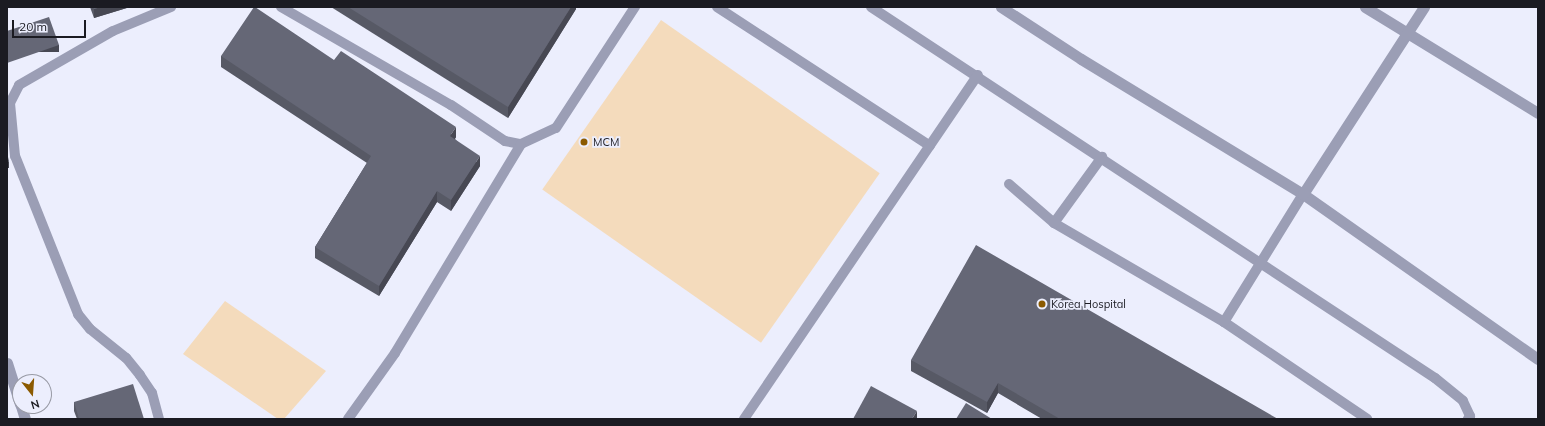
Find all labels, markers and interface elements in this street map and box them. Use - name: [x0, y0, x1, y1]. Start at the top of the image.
- scale bar: [14, 12, 88, 38]
- text: 20 m: [19, 19, 47, 34]
- place label: MCM: [593, 135, 619, 149]
- marker: MCM: [578, 136, 590, 148]
- place label: Korea Hospital: [1051, 297, 1126, 311]
- marker: Korea Hospital: [1036, 298, 1048, 310]
- north arrow: [12, 374, 52, 414]
- text: N: [29, 397, 41, 412]

